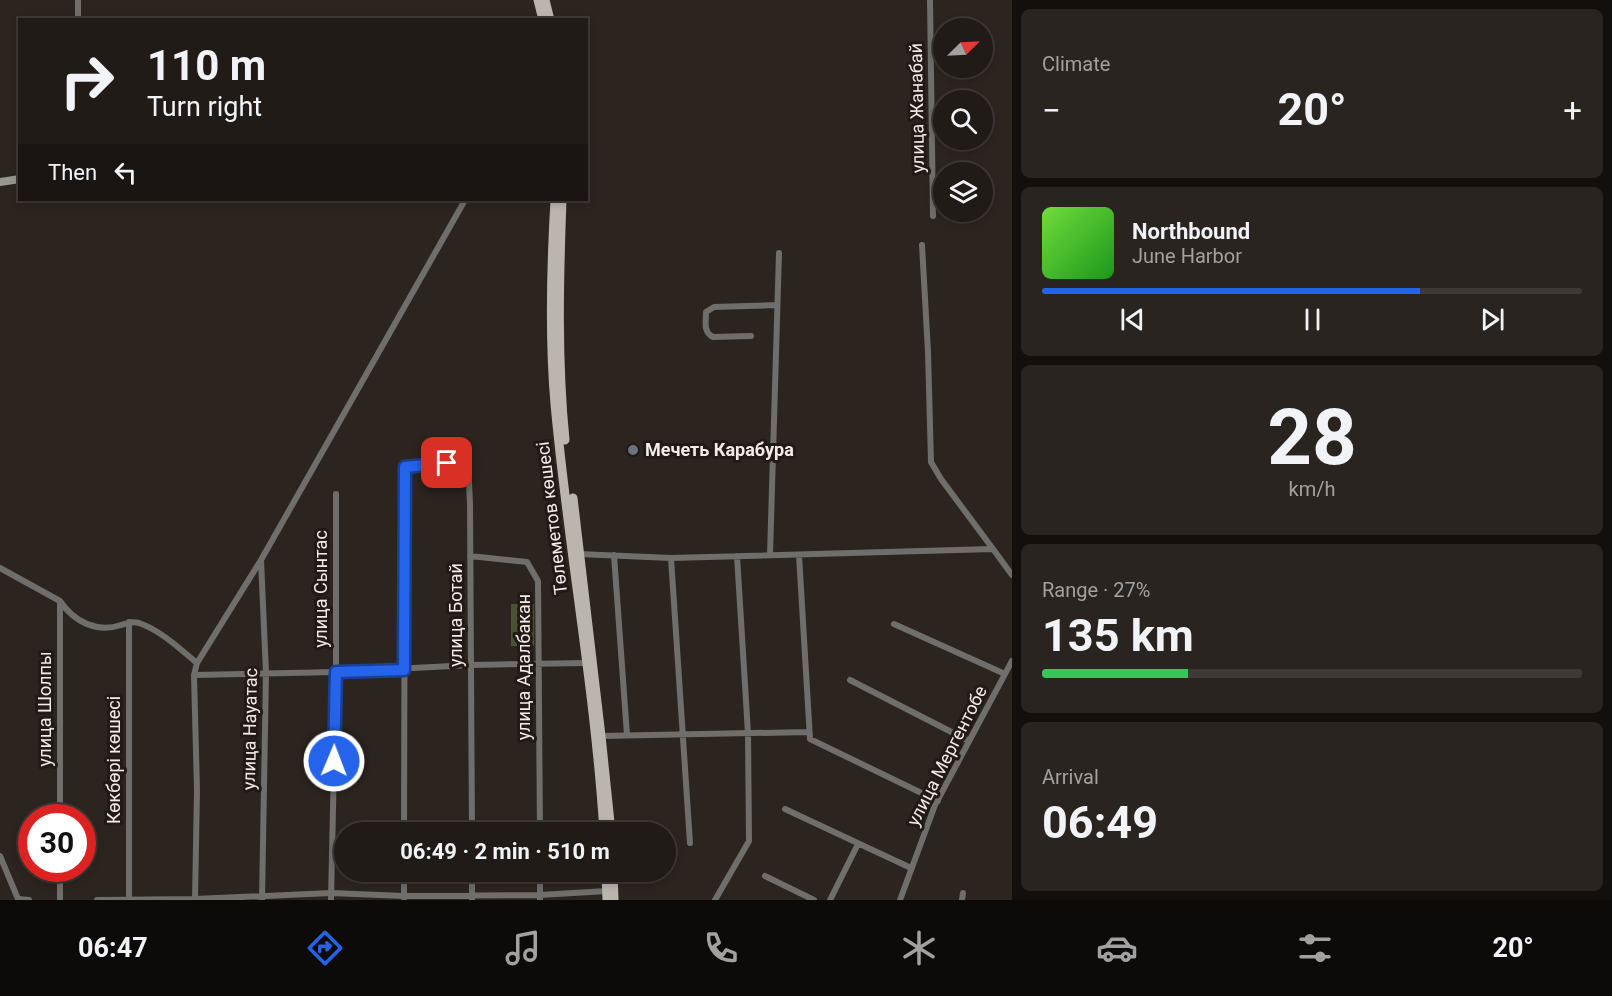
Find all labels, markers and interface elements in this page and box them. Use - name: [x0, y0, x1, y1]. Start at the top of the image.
- north arrow: [933, 18, 993, 78]
- map controls: [933, 18, 993, 222]
- text: 110 m: [147, 41, 266, 90]
- icon: right: [48, 42, 126, 120]
- street label: улица Жанабай: [905, 43, 928, 173]
- text: Climate: [1042, 52, 1110, 76]
- text: 20°: [1277, 83, 1347, 136]
- button: search: [933, 90, 993, 150]
- text: Turn right: [147, 91, 262, 123]
- text: −: [1042, 91, 1061, 130]
- text: +: [1563, 91, 1582, 130]
- icon: left: [109, 156, 142, 189]
- text: Then: [48, 160, 97, 185]
- button: layers: [933, 162, 993, 222]
- text: Northbound: [1132, 219, 1250, 244]
- text: June Harbor: [1132, 244, 1242, 268]
- icon: previous: [1116, 303, 1149, 336]
- icon: pause: [1296, 303, 1329, 336]
- icon: next: [1476, 303, 1509, 336]
- text: 28: [1267, 392, 1357, 483]
- pin: [421, 437, 472, 488]
- place label: Мечеть Карабура: [645, 439, 794, 460]
- street label: Төлеметов көшесі: [532, 440, 571, 596]
- marker: Мечеть Карабура: [626, 443, 640, 457]
- icon: arrive: [430, 446, 463, 479]
- text: km/h: [1289, 477, 1335, 501]
- street label: улица Сынтас: [310, 530, 331, 648]
- street label: улица Ботай: [445, 563, 466, 667]
- text: Range · 27%: [1042, 578, 1150, 602]
- street label: улица Адалбакан: [513, 594, 534, 740]
- text: 135 km: [1042, 609, 1194, 662]
- street label: улица Шолпы: [34, 651, 55, 767]
- street label: улица Науатас: [238, 668, 261, 790]
- street label: улица Мергентобе: [902, 682, 991, 829]
- street label: Көкбөрі көшесі: [103, 696, 124, 824]
- position arrow: [302, 729, 366, 793]
- text: Arrival: [1042, 765, 1099, 789]
- text: 06:49: [1042, 796, 1158, 849]
- speed limit sign: 30: [18, 804, 96, 882]
- text: 06:49 · 2 min · 510 m: [400, 839, 610, 864]
- icon: directions: [304, 927, 346, 969]
- icon: music: [502, 927, 544, 969]
- icon: phone: [700, 927, 742, 969]
- icon: climate: [898, 927, 940, 969]
- icon: car: [1096, 927, 1138, 969]
- icon: filters: [1294, 927, 1336, 969]
- text: 06:47: [78, 932, 148, 964]
- text: 20°: [1492, 932, 1534, 964]

